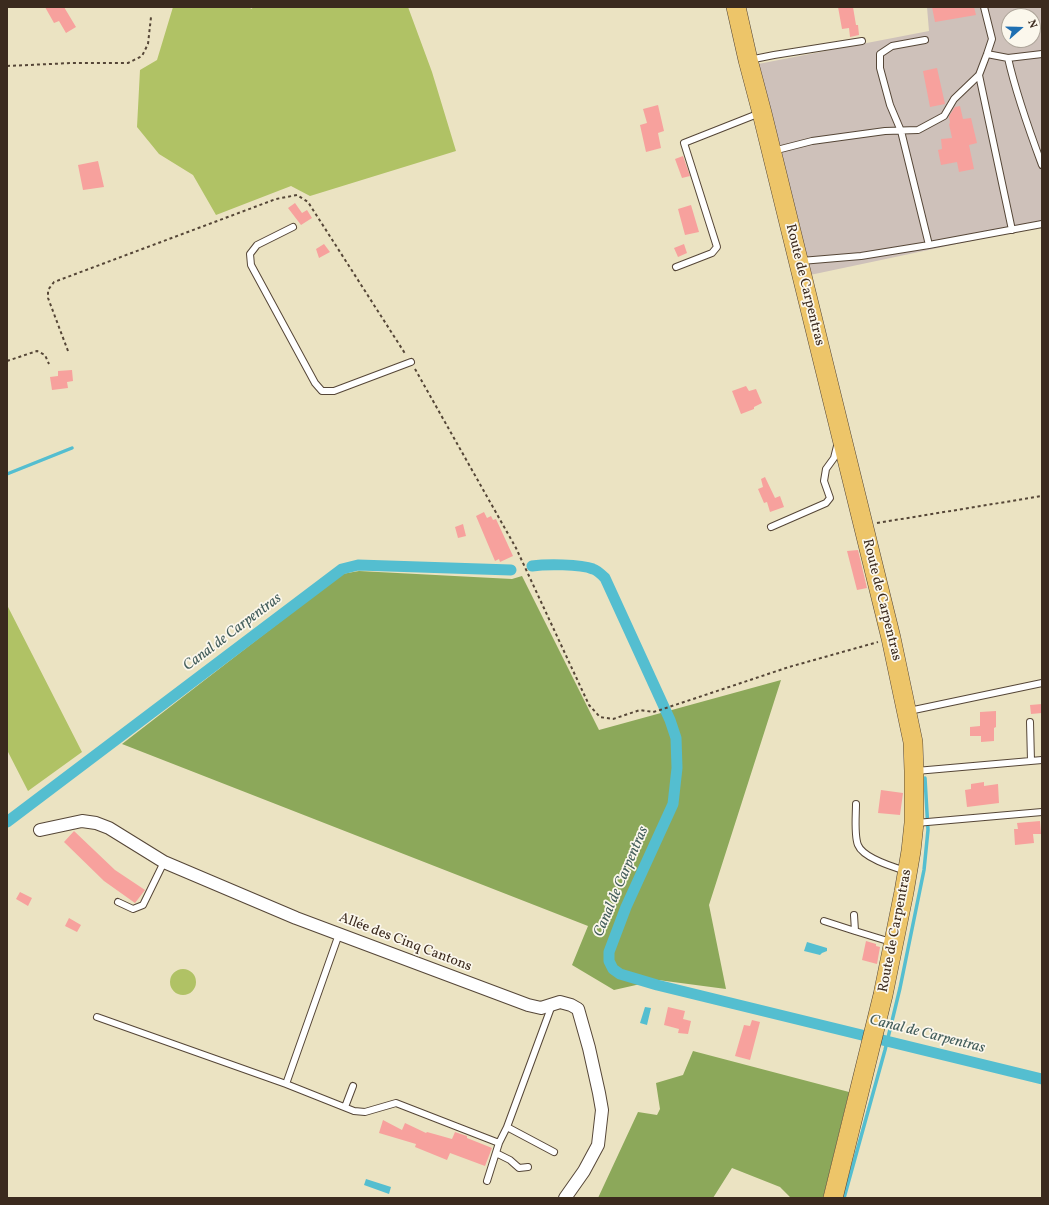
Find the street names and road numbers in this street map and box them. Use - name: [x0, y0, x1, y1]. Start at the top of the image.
- street label: Route de Carpentras: [781, 222, 827, 348]
- street label: Route de Carpentras: [858, 537, 904, 663]
- street label: Route de Carpentras: [876, 868, 916, 994]
- street label: Allée des Cinq Cantons: [336, 910, 474, 976]

